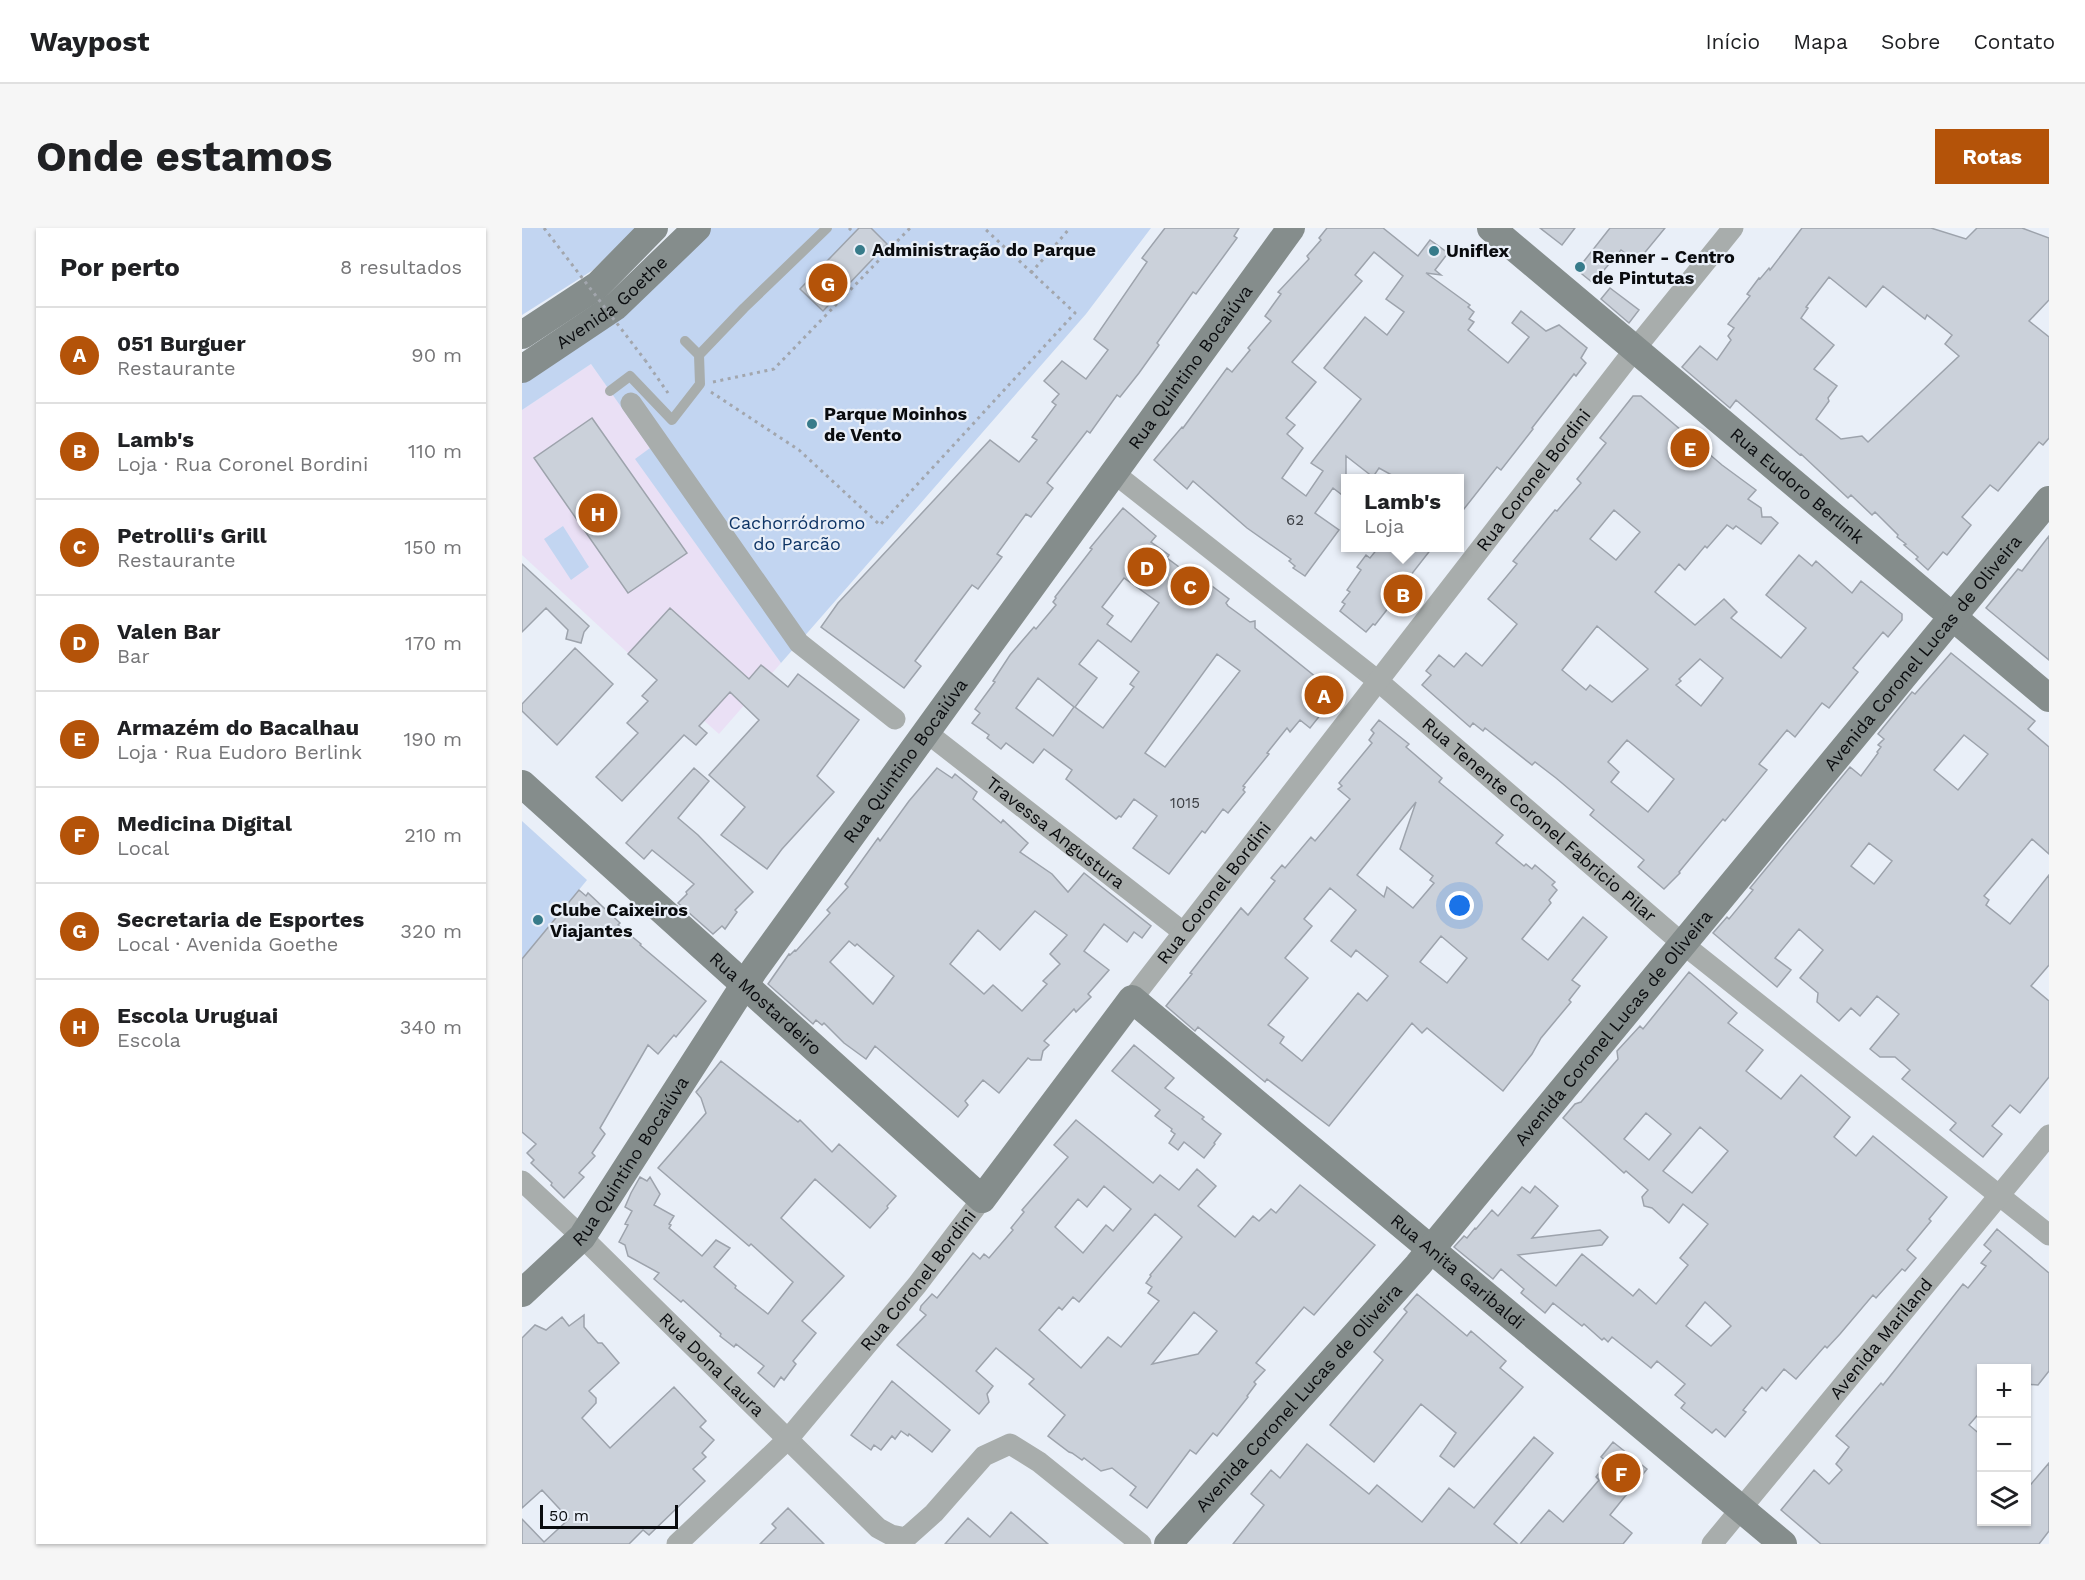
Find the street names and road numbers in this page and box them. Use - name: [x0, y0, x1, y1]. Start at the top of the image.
- street label: Avenida Goethe: [552, 251, 672, 353]
- street label: Rua Quintino Bocaiúva: [1123, 280, 1256, 453]
- street label: Rua Coronel Bordini: [1471, 405, 1595, 555]
- street label: Rua Eudoro Berlink: [1726, 423, 1868, 548]
- street label: Avenida Coronel Lucas de Oliveira: [1819, 531, 2026, 775]
- street label: Rua Quintino Bocaiúva: [839, 674, 972, 847]
- street label: Rua Tenente Coronel Fabricio Pilar: [1418, 713, 1661, 926]
- street label: Travessa Angustura: [982, 772, 1129, 893]
- street label: Rua Coronel Bordini: [1152, 817, 1275, 968]
- street label: Avenida Coronel Lucas de Oliveira: [1510, 906, 1716, 1150]
- street label: Rua Mostardeiro: [706, 947, 826, 1059]
- street label: Rua Quintino Bocaiúva: [568, 1072, 693, 1250]
- street label: Rua Coronel Bordini: [855, 1205, 980, 1355]
- street label: Rua Anita Garibaldi: [1387, 1209, 1529, 1333]
- street label: Avenida Mariland: [1825, 1274, 1937, 1403]
- street label: Avenida Coronel Lucas de Oliveira: [1191, 1279, 1406, 1516]
- street label: Rua Dona Laura: [655, 1308, 769, 1420]

